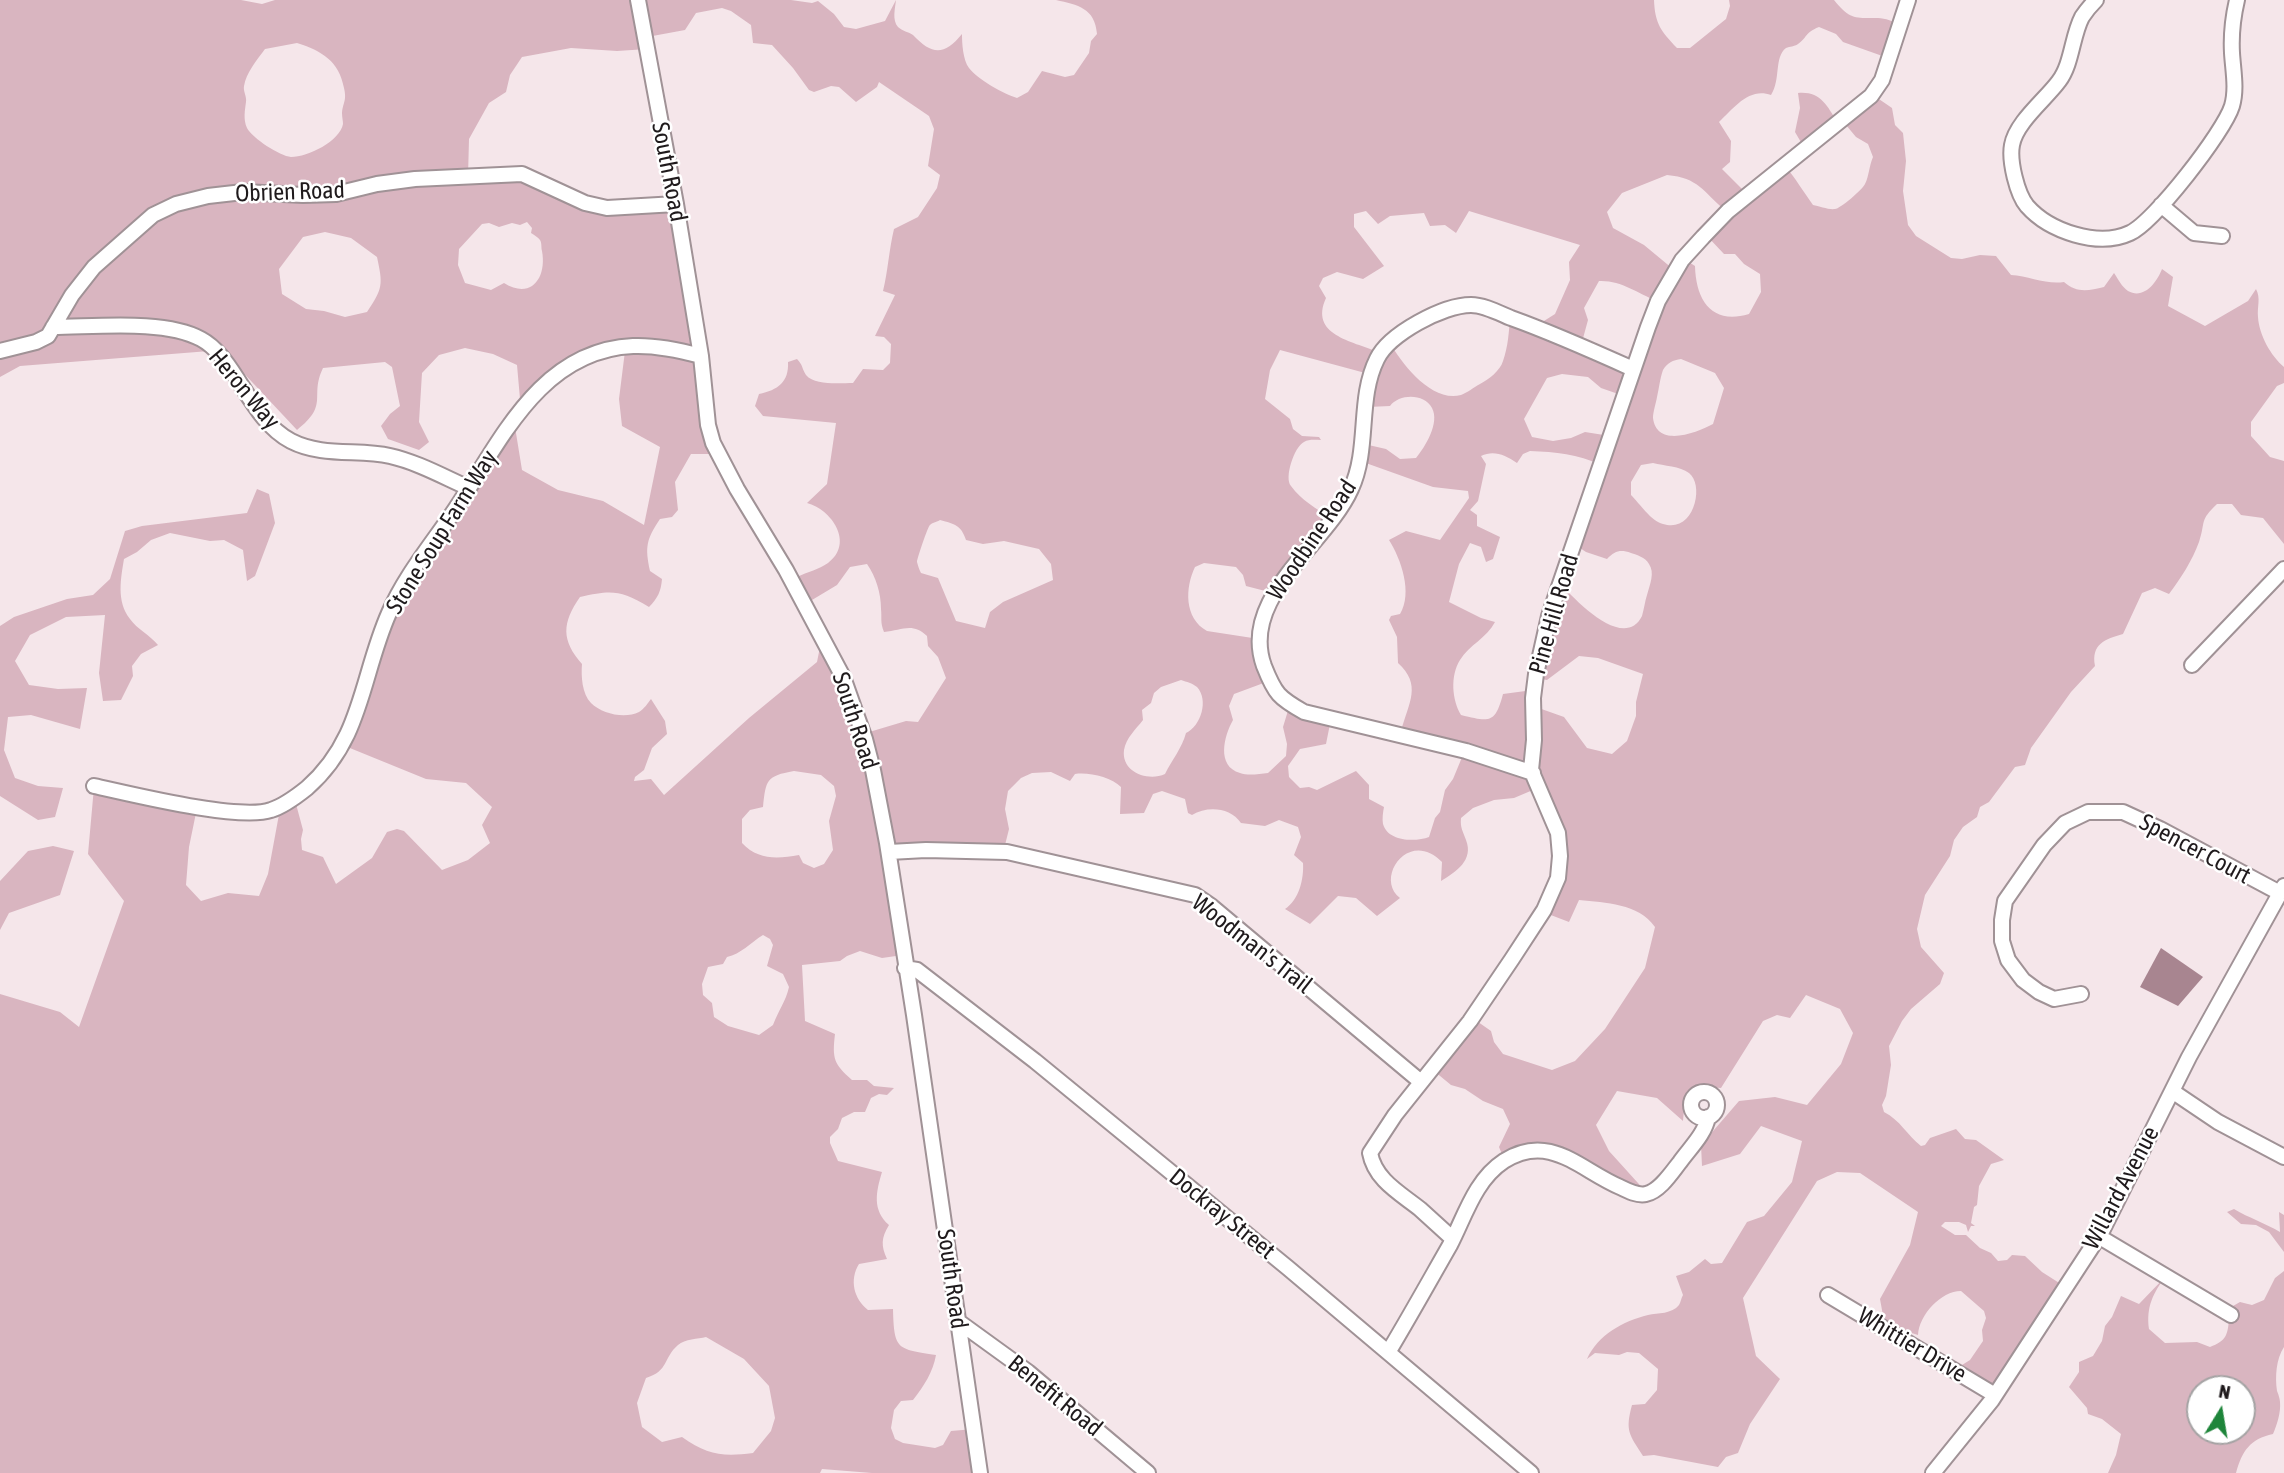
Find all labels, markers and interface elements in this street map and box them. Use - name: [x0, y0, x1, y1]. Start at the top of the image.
- street label: South Road: [645, 120, 693, 224]
- street label: Obrien Road: [235, 176, 345, 208]
- street label: Heron Way: [202, 343, 286, 435]
- street label: Stone Soup Farm Way: [380, 445, 504, 619]
- street label: Woodbine Road: [1261, 474, 1363, 606]
- street label: Pine Hill Road: [1523, 550, 1585, 678]
- street label: South Road: [826, 669, 884, 773]
- street label: Spencer Court: [2135, 808, 2255, 890]
- street label: Woodman's Trail: [1186, 888, 1318, 1000]
- street label: Willard Avenue: [2077, 1122, 2165, 1254]
- street label: Dockray Street: [1163, 1163, 1281, 1265]
- street label: South Road: [931, 1227, 973, 1331]
- street label: Whittier Drive: [1852, 1301, 1972, 1389]
- street label: Benefit Road: [1002, 1349, 1108, 1443]
- north arrow: [2186, 1375, 2256, 1445]
- text: N: [2217, 1379, 2232, 1403]

